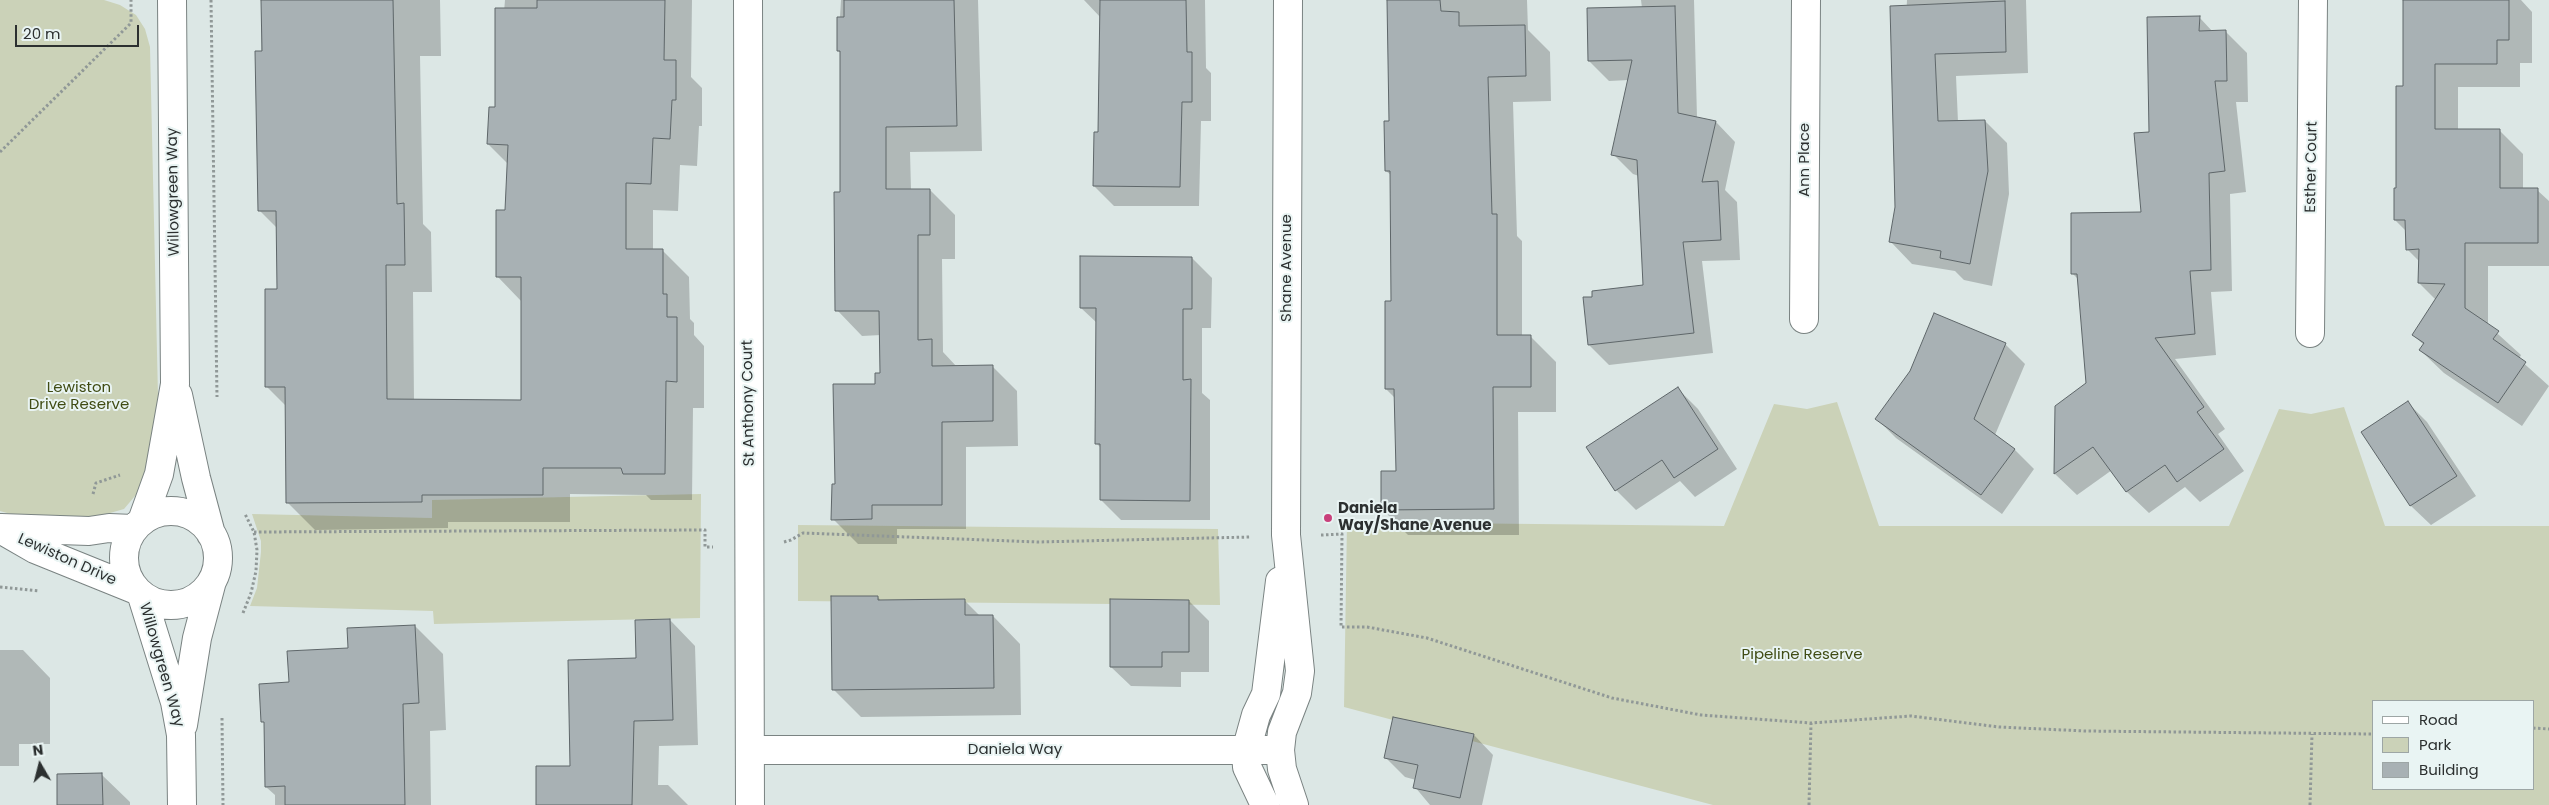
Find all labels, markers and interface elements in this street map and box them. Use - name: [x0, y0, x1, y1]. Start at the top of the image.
- scale bar: [18, 15, 141, 47]
- text: 20 m: [23, 23, 61, 44]
- street label: Esther Court: [2302, 121, 2322, 213]
- street label: Ann Place: [1796, 123, 1814, 197]
- street label: Willowgreen Way: [164, 127, 184, 257]
- street label: Shane Avenue: [1278, 214, 1296, 322]
- street label: St Anthony Court: [739, 340, 759, 466]
- park label: Lewiston Drive Reserve: [29, 379, 129, 414]
- place label: Daniela Way/Shane Avenue: [1338, 500, 1491, 535]
- marker: Daniela Way/Shane Avenue: [1322, 512, 1334, 524]
- street label: Lewiston Drive: [15, 530, 119, 590]
- street label: Willowgreen Way: [135, 601, 187, 729]
- park label: Pipeline Reserve: [1742, 646, 1862, 664]
- legend: [2372, 700, 2534, 790]
- text: Road: [2419, 709, 2458, 730]
- text: Park: [2419, 734, 2451, 755]
- north arrow: [15, 740, 65, 790]
- text: N: [31, 740, 45, 761]
- street label: Daniela Way: [968, 741, 1062, 759]
- text: Building: [2419, 759, 2479, 780]

